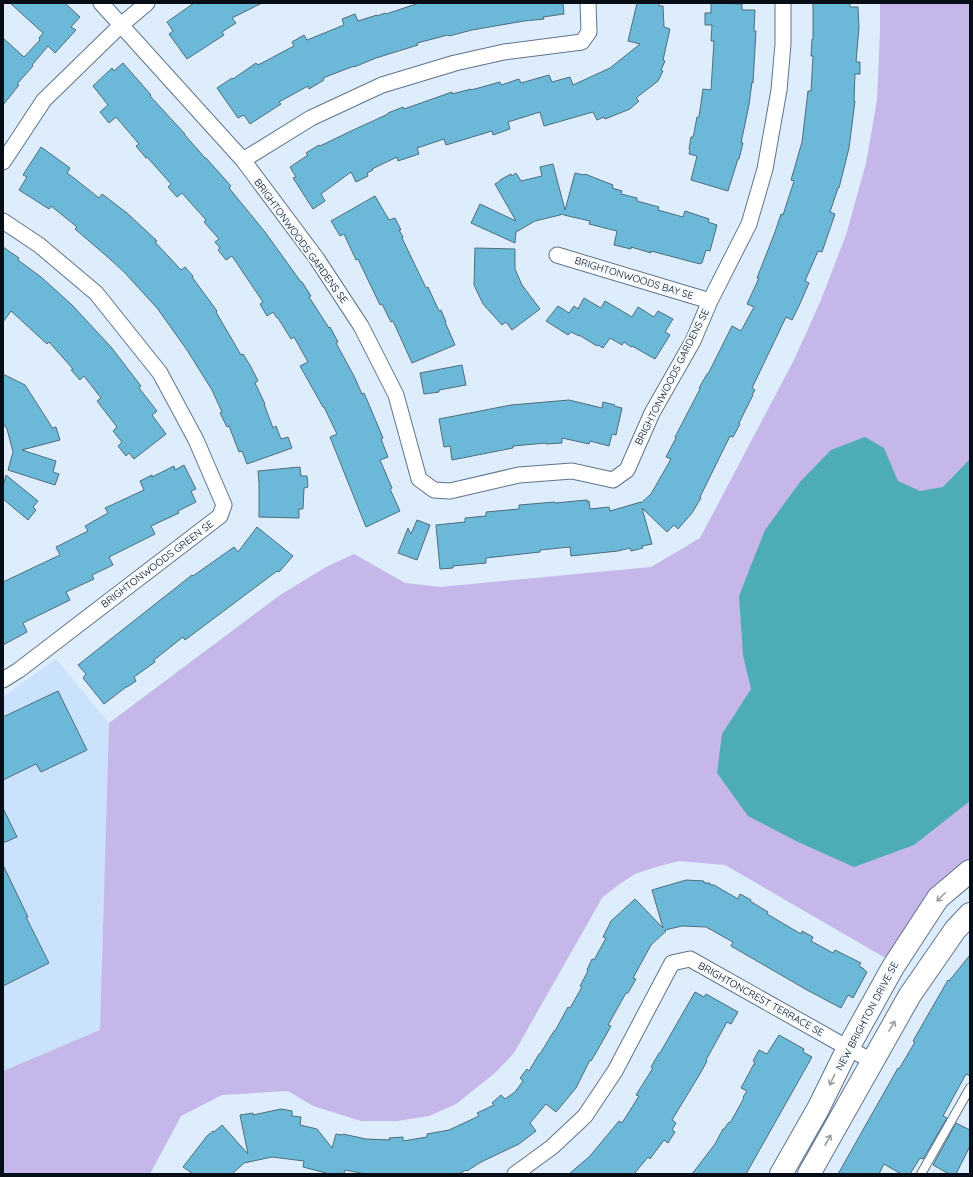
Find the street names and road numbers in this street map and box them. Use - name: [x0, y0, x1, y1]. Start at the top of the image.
- street label: BRIGHTONWOODS GARDENS SE: [251, 176, 351, 306]
- street label: BRIGHTONWOODS BAY SE: [573, 254, 695, 302]
- street label: BRIGHTONWOODS GARDENS SE: [632, 306, 712, 447]
- street label: BRIGHTONWOODS GREEN SE: [98, 517, 216, 611]
- street label: BRIGHTONCREST TERRACE SE: [696, 959, 826, 1039]
- street label: NEW BRIGHTON DRIVE SE: [833, 959, 901, 1073]

